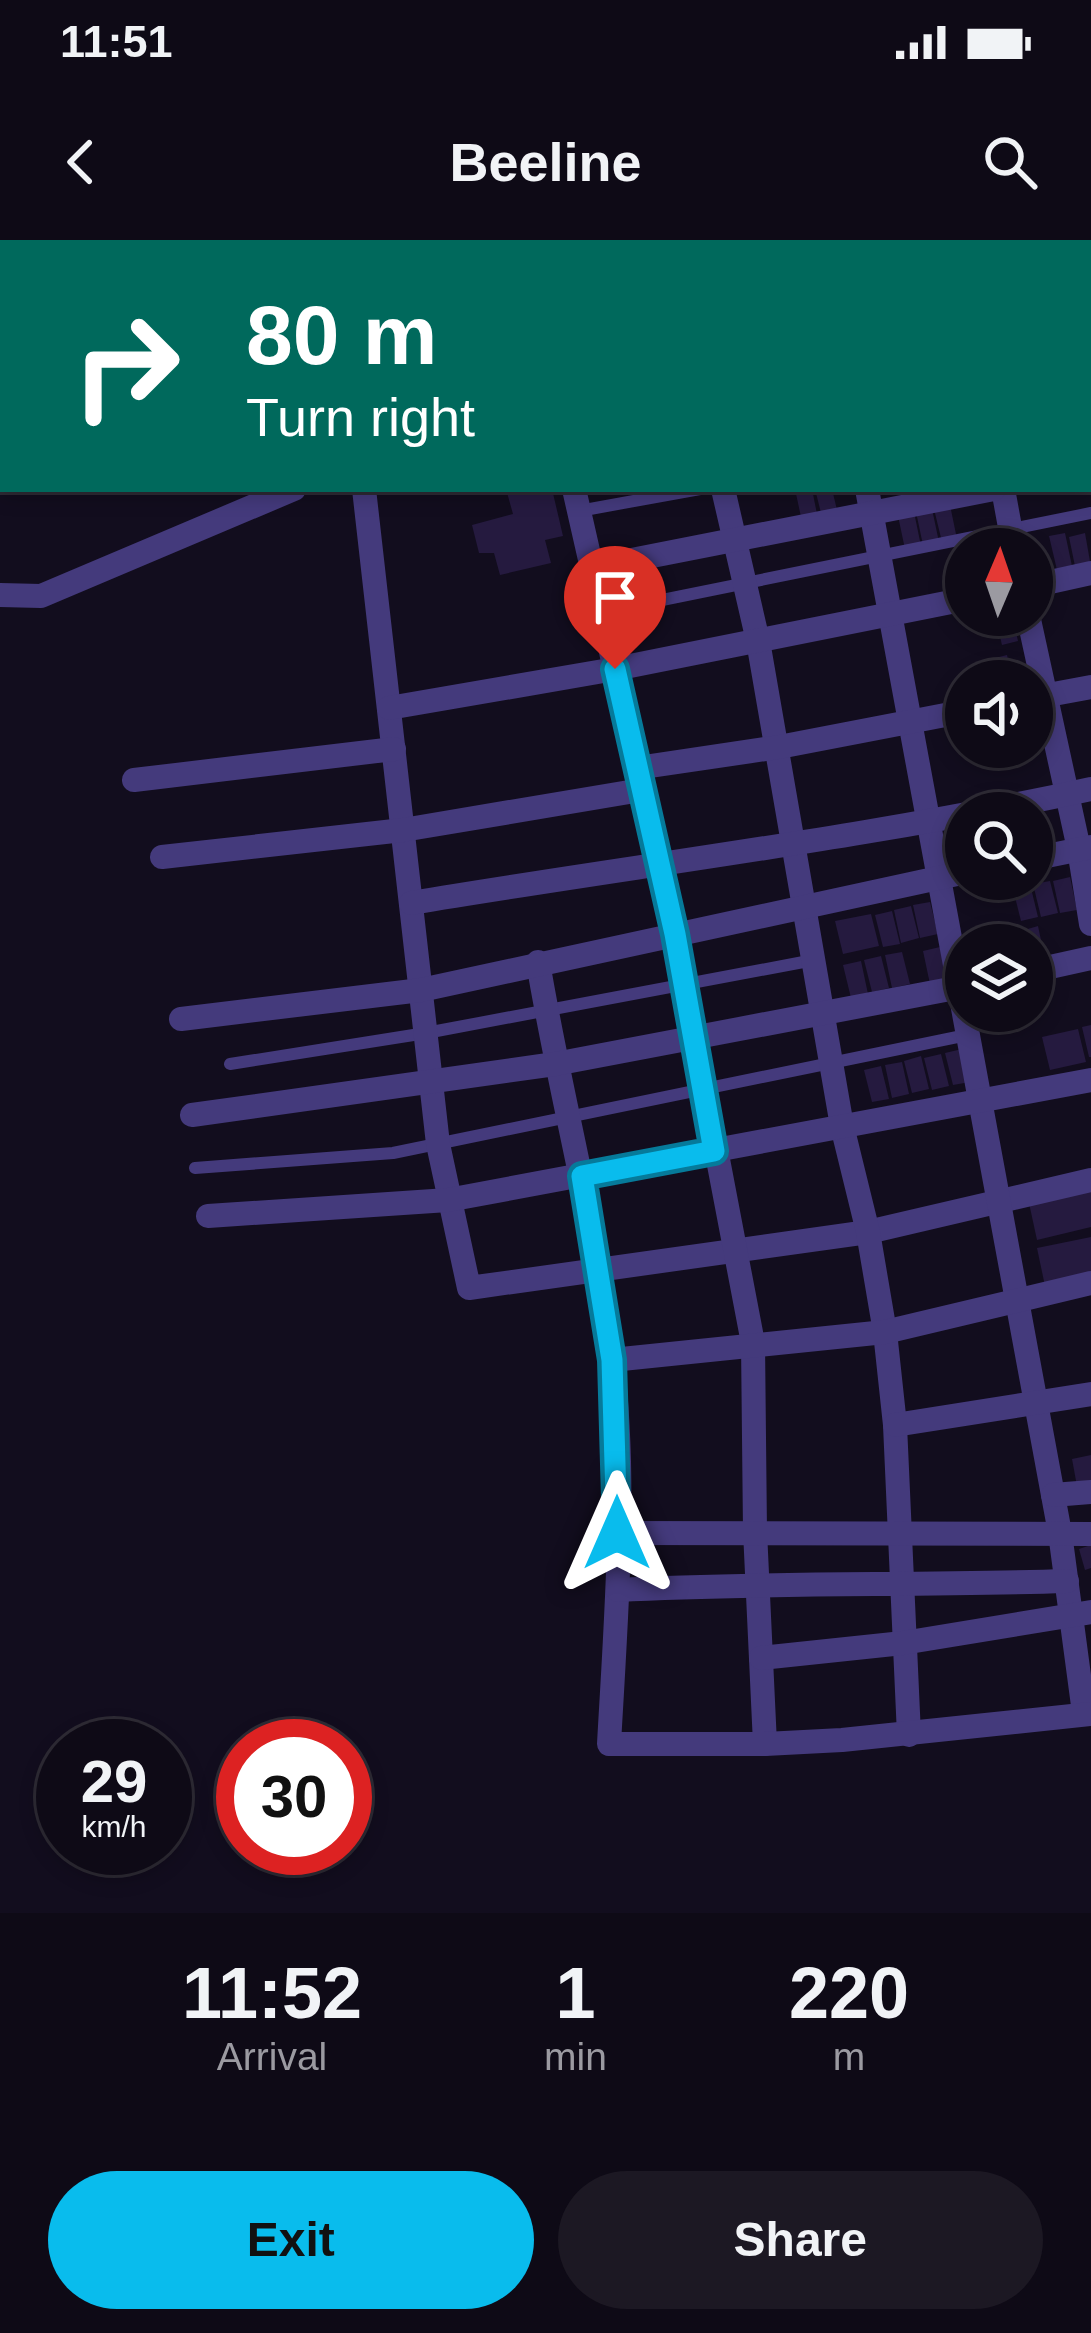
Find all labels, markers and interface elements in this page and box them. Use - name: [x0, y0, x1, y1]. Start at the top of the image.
- text: 11:51: [60, 16, 173, 67]
- icon: back: [48, 129, 114, 195]
- icon: search: [977, 129, 1043, 195]
- text: Beeline: [449, 132, 642, 192]
- icon: right: [48, 288, 204, 444]
- text: 80 m: [246, 288, 437, 382]
- text: Turn right: [246, 387, 475, 447]
- north arrow: [945, 528, 1053, 636]
- map controls: [945, 528, 1053, 1032]
- pin: [564, 546, 666, 669]
- icon: arrive: [582, 564, 648, 630]
- button: sound: [945, 660, 1053, 768]
- button: search: [945, 792, 1053, 900]
- button: layers: [945, 924, 1053, 1032]
- position arrow: [554, 1470, 680, 1596]
- speed limit sign: 30: [216, 1719, 372, 1875]
- text: 29: [81, 1748, 147, 1815]
- text: km/h: [81, 1810, 147, 1843]
- text: 11:52: [182, 1953, 362, 2033]
- text: 1: [555, 1953, 596, 2033]
- text: 220: [789, 1953, 909, 2033]
- text: Arrival: [217, 2035, 327, 2078]
- text: min: [544, 2035, 607, 2078]
- text: m: [833, 2035, 865, 2078]
- button: Exit: [48, 2171, 534, 2309]
- button: Share: [558, 2171, 1043, 2309]

